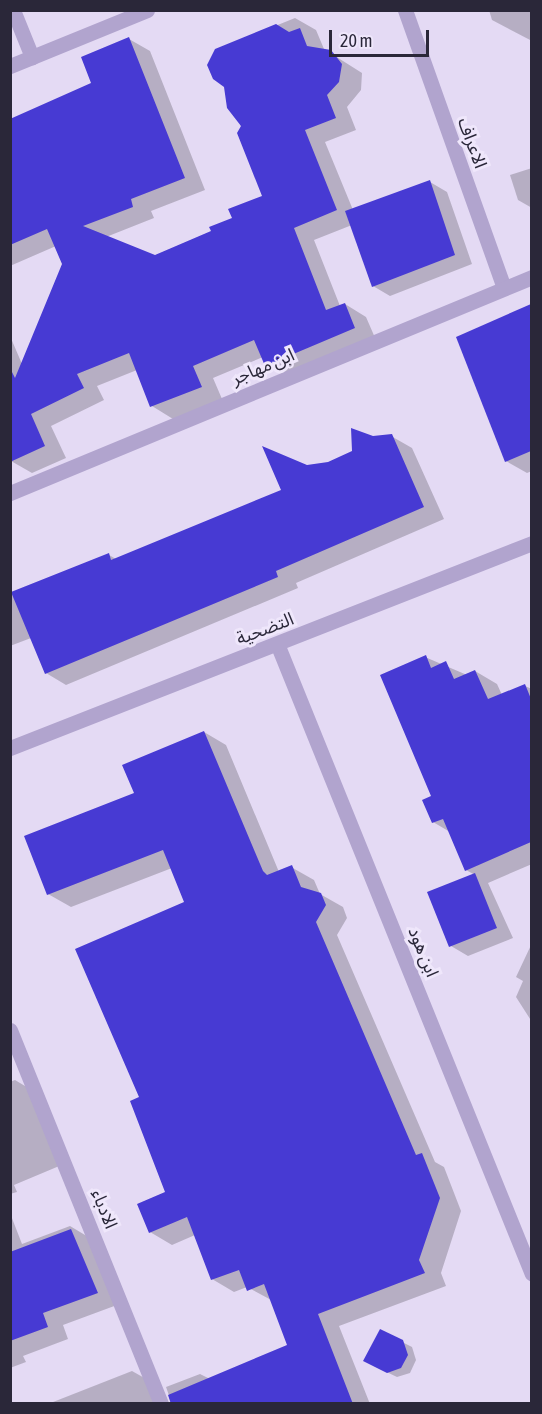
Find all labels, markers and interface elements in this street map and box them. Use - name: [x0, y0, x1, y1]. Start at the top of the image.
- scale bar: [332, 18, 432, 56]
- text: 20 m: [340, 30, 372, 51]
- street label: الاعراف: [453, 115, 491, 171]
- street label: ابن مهاجر: [228, 344, 298, 390]
- street label: التضحية: [233, 608, 297, 650]
- street label: ابن هود: [403, 924, 443, 980]
- street label: الادباء: [86, 1186, 122, 1232]

